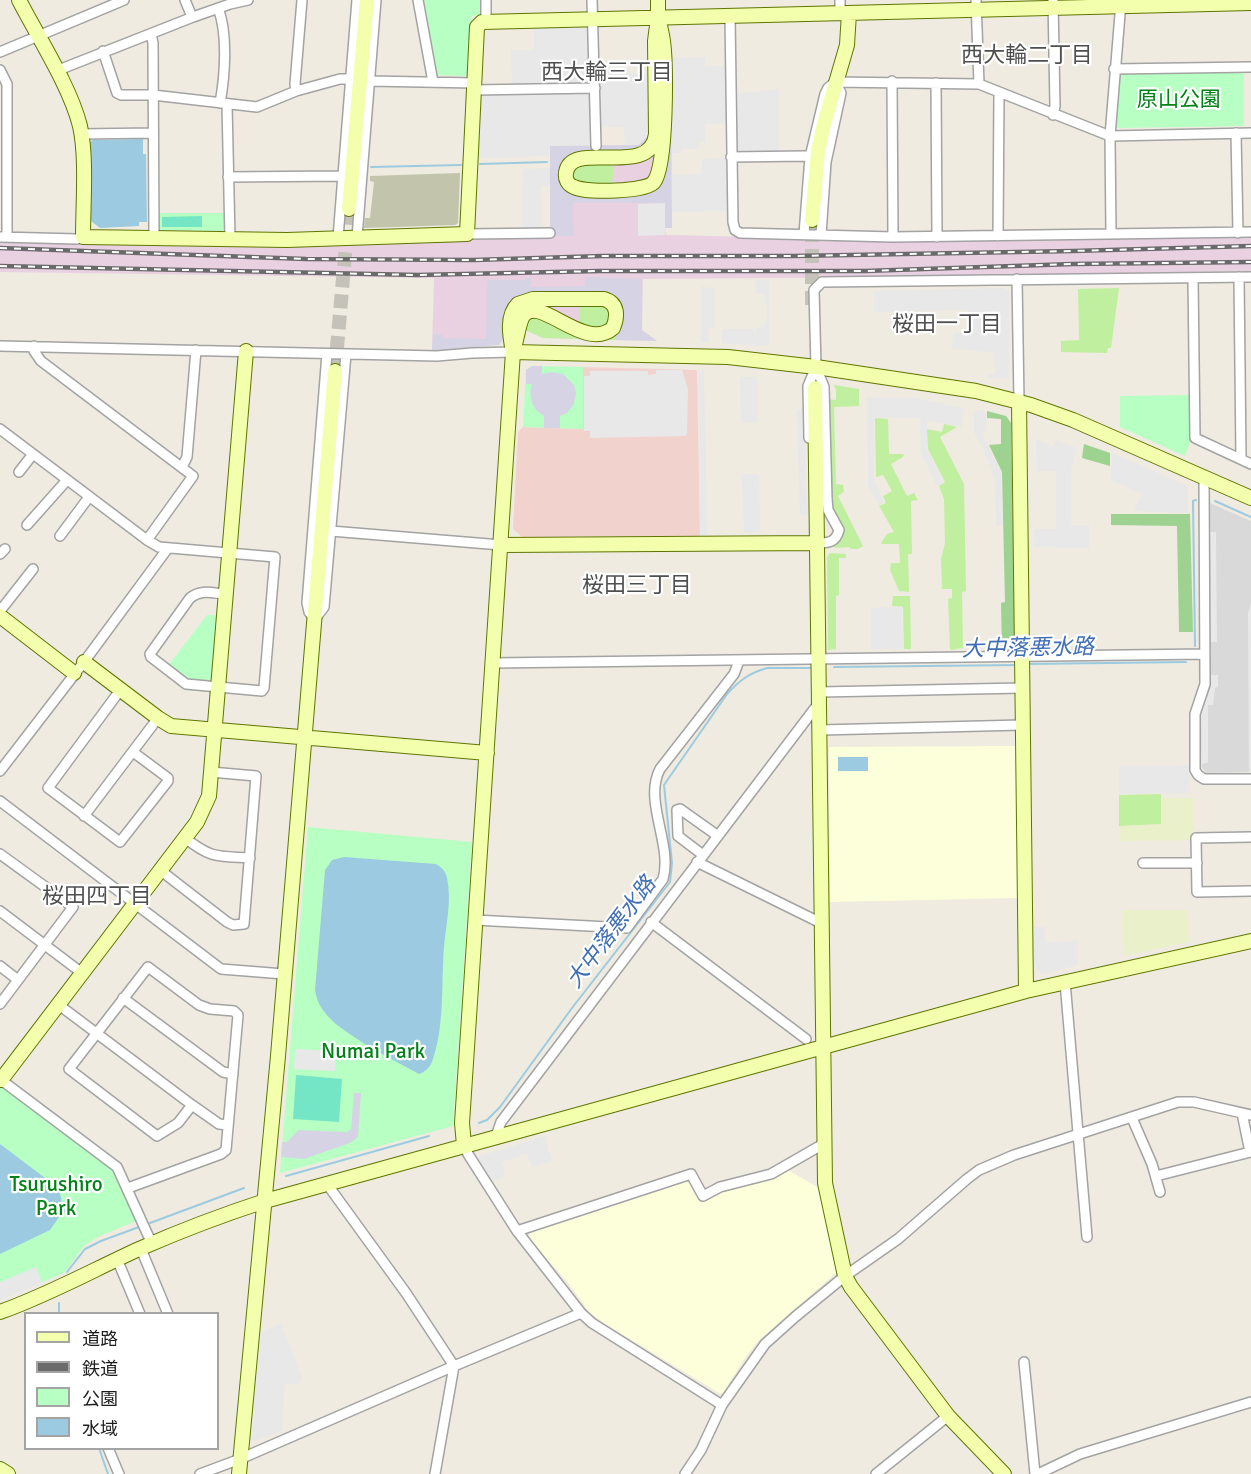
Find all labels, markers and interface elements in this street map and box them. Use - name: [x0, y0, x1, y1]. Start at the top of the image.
- district label: 西大輪二丁目: [961, 43, 1093, 69]
- district label: 西大輪三丁目: [541, 60, 673, 86]
- park label: 原山公園: [1137, 87, 1221, 113]
- district label: 桜田一丁目: [892, 312, 1002, 338]
- district label: 桜田三丁目: [582, 573, 692, 599]
- water label: 大中落悪水路: [962, 635, 1094, 663]
- water label: 大中落悪水路: [562, 872, 662, 994]
- district label: 桜田四丁目: [42, 884, 152, 910]
- park label: Numai Park: [321, 1039, 425, 1065]
- park label: Tsurushiro Park: [9, 1172, 103, 1222]
- legend: [24, 1312, 219, 1450]
- text: 道路: [82, 1328, 118, 1350]
- text: 鉄道: [82, 1358, 118, 1380]
- text: 公園: [82, 1388, 118, 1410]
- text: 水域: [82, 1418, 118, 1440]

